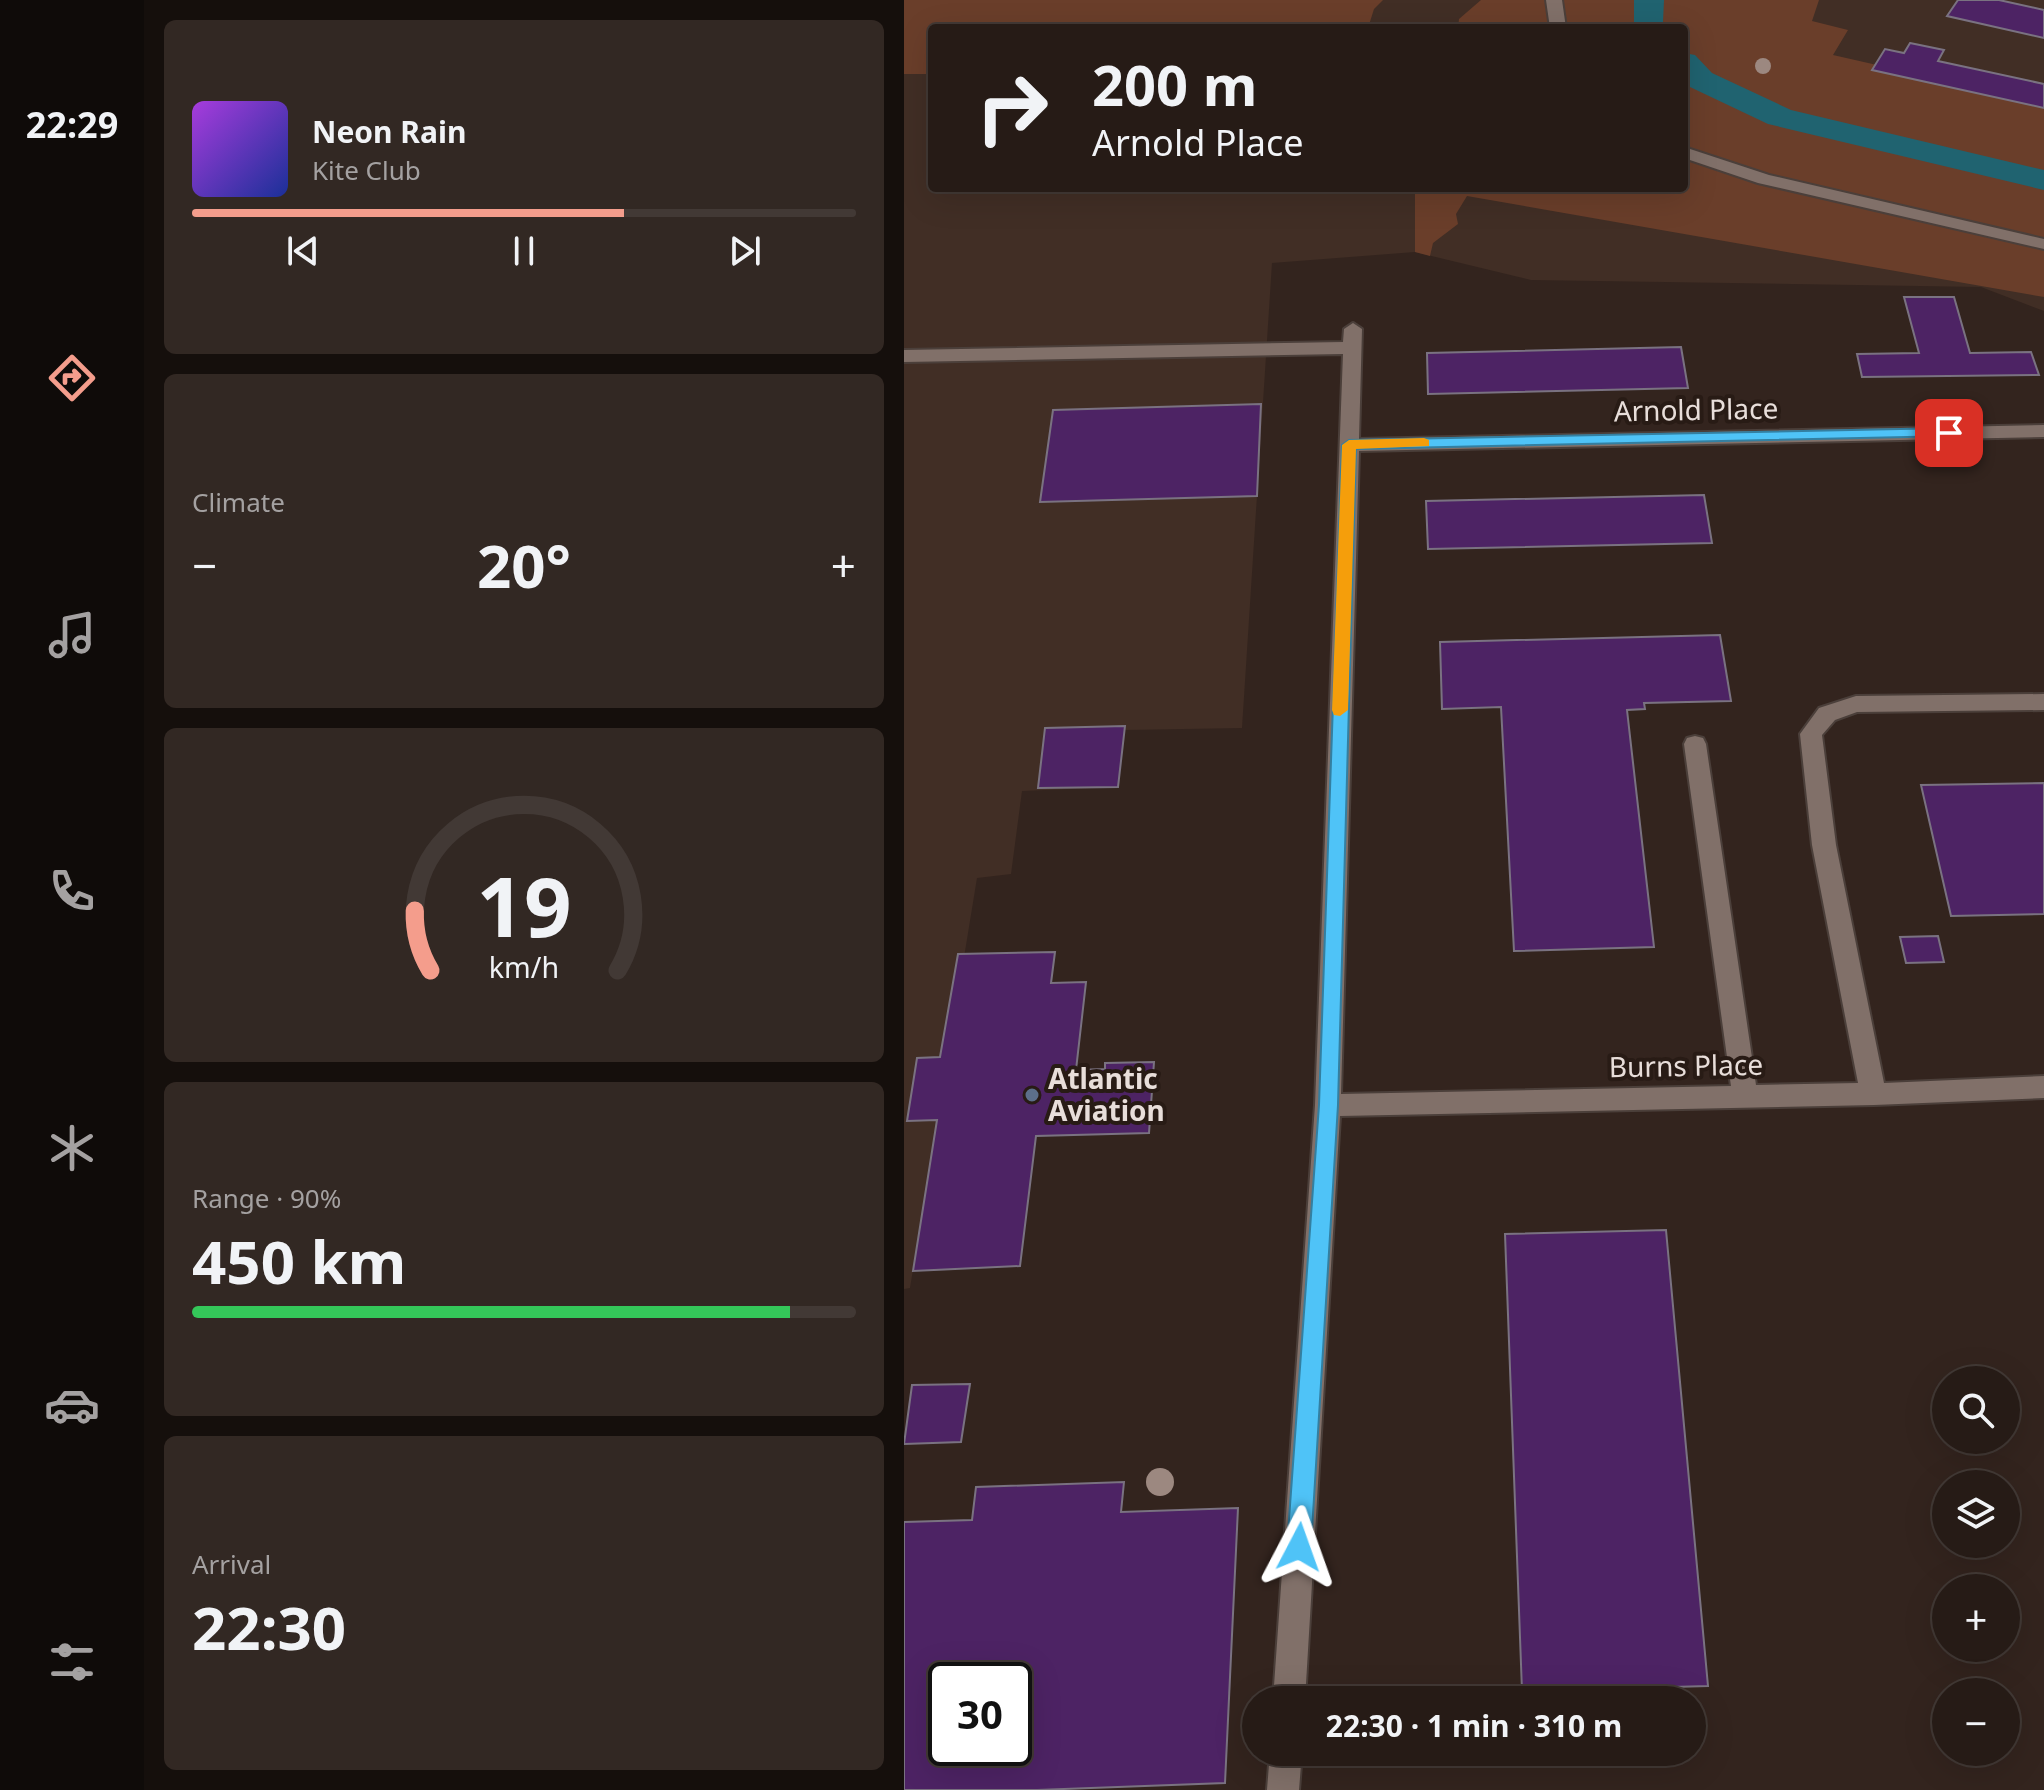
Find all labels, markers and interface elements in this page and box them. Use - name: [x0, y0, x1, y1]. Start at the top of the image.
- text: 200 m: [1092, 46, 1257, 122]
- icon: right: [960, 56, 1064, 160]
- text: 22:29: [26, 100, 118, 149]
- text: Neon Rain: [312, 111, 466, 152]
- text: Arnold Place: [1092, 118, 1304, 167]
- text: Kite Club: [312, 152, 421, 188]
- icon: previous: [281, 229, 325, 273]
- icon: pause: [502, 229, 546, 273]
- icon: next: [723, 229, 767, 273]
- icon: directions: [44, 350, 100, 406]
- street label: Arnold Place: [1613, 389, 1779, 429]
- pin: [1915, 399, 1983, 467]
- icon: arrive: [1927, 411, 1971, 455]
- text: Climate: [192, 484, 285, 520]
- text: 20°: [477, 524, 571, 606]
- text: −: [192, 535, 217, 595]
- text: +: [831, 535, 856, 595]
- icon: music: [44, 607, 100, 663]
- text: 19: [476, 848, 572, 961]
- icon: phone: [44, 863, 100, 919]
- text: km/h: [489, 947, 559, 986]
- street label: Burns Place: [1609, 1045, 1763, 1085]
- place label: Atlantic Aviation: [1048, 1059, 1165, 1129]
- marker: Atlantic Aviation: [1023, 1086, 1041, 1104]
- icon: climate: [44, 1120, 100, 1176]
- text: Range · 90%: [192, 1180, 341, 1216]
- text: 450 km: [192, 1220, 406, 1302]
- map controls: [1932, 1366, 2020, 1766]
- button: search: [1932, 1366, 2020, 1454]
- icon: car: [44, 1377, 100, 1433]
- button: layers: [1932, 1470, 2020, 1558]
- position arrow: [1257, 1505, 1341, 1589]
- text: Arrival: [192, 1546, 271, 1582]
- button: +: [1932, 1574, 2020, 1662]
- text: 22:30: [192, 1586, 346, 1668]
- icon: filters: [44, 1634, 100, 1690]
- speed limit sign: 30: [928, 1662, 1032, 1766]
- button: −: [1932, 1678, 2020, 1766]
- text: 22:30 · 1 min · 310 m: [1326, 1705, 1622, 1746]

